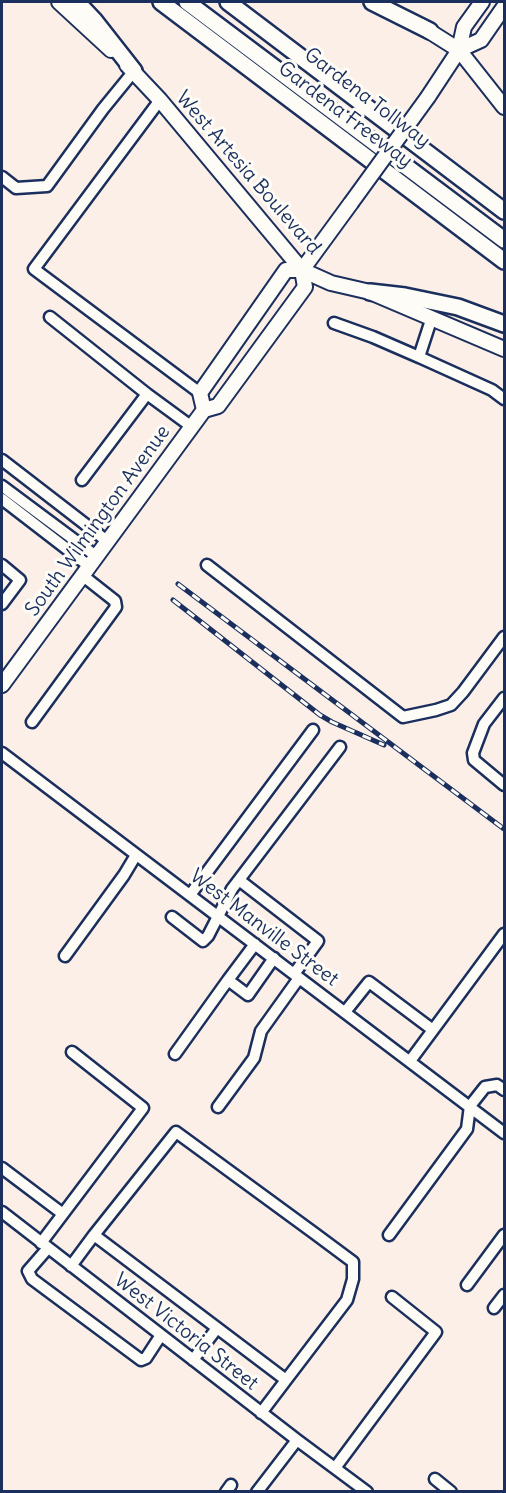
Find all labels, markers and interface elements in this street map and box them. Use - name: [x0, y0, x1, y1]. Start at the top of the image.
- street label: Gardena Tollway: [299, 43, 435, 153]
- street label: Gardena Freeway: [273, 57, 417, 173]
- street label: West Artesia Boulevard: [170, 86, 326, 260]
- street label: South Wilmington Avenue: [21, 421, 175, 621]
- street label: West Manville Street: [185, 864, 343, 992]
- street label: West Victoria Street: [109, 1268, 263, 1396]

